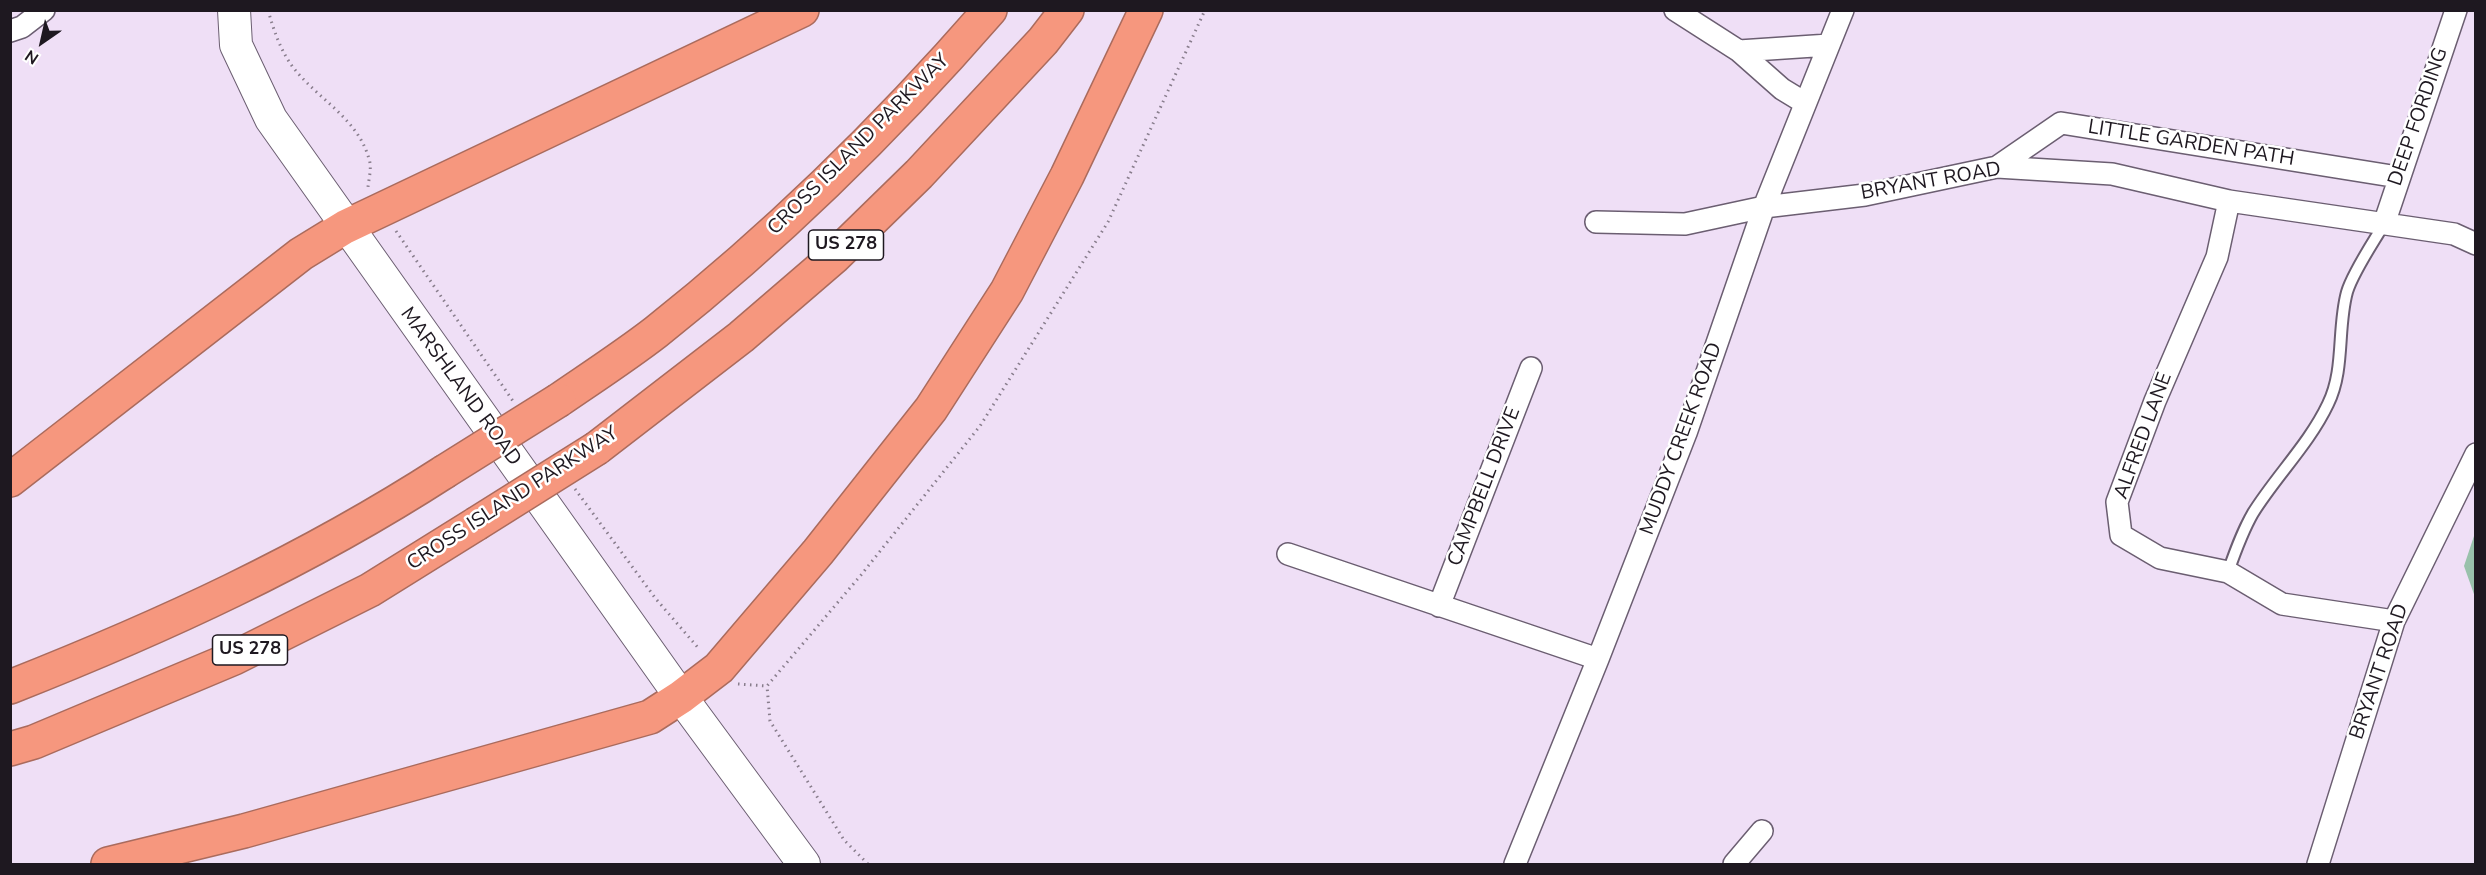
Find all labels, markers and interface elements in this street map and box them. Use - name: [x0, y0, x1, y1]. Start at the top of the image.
- north arrow: [12, 12, 72, 72]
- text: N: [21, 44, 43, 69]
- street label: DEEP FORDING: [2384, 45, 2454, 189]
- street label: CROSS ISLAND PARKWAY: [763, 49, 955, 241]
- street label: LITTLE GARDEN PATH: [2086, 116, 2296, 172]
- street label: BRYANT ROAD: [1859, 158, 2003, 206]
- road number: US 278: [808, 230, 884, 260]
- street label: MARSHLAND ROAD: [394, 303, 526, 471]
- street label: MUDDY CREEK ROAD: [1636, 339, 1728, 539]
- street label: ALFRED LANE: [2110, 369, 2178, 503]
- street label: CAMPBELL DRIVE: [1444, 404, 1526, 570]
- street label: CROSS ISLAND PARKWAY: [403, 422, 623, 576]
- street label: BRYANT ROAD: [2346, 601, 2414, 743]
- road number: US 278: [212, 635, 288, 665]

